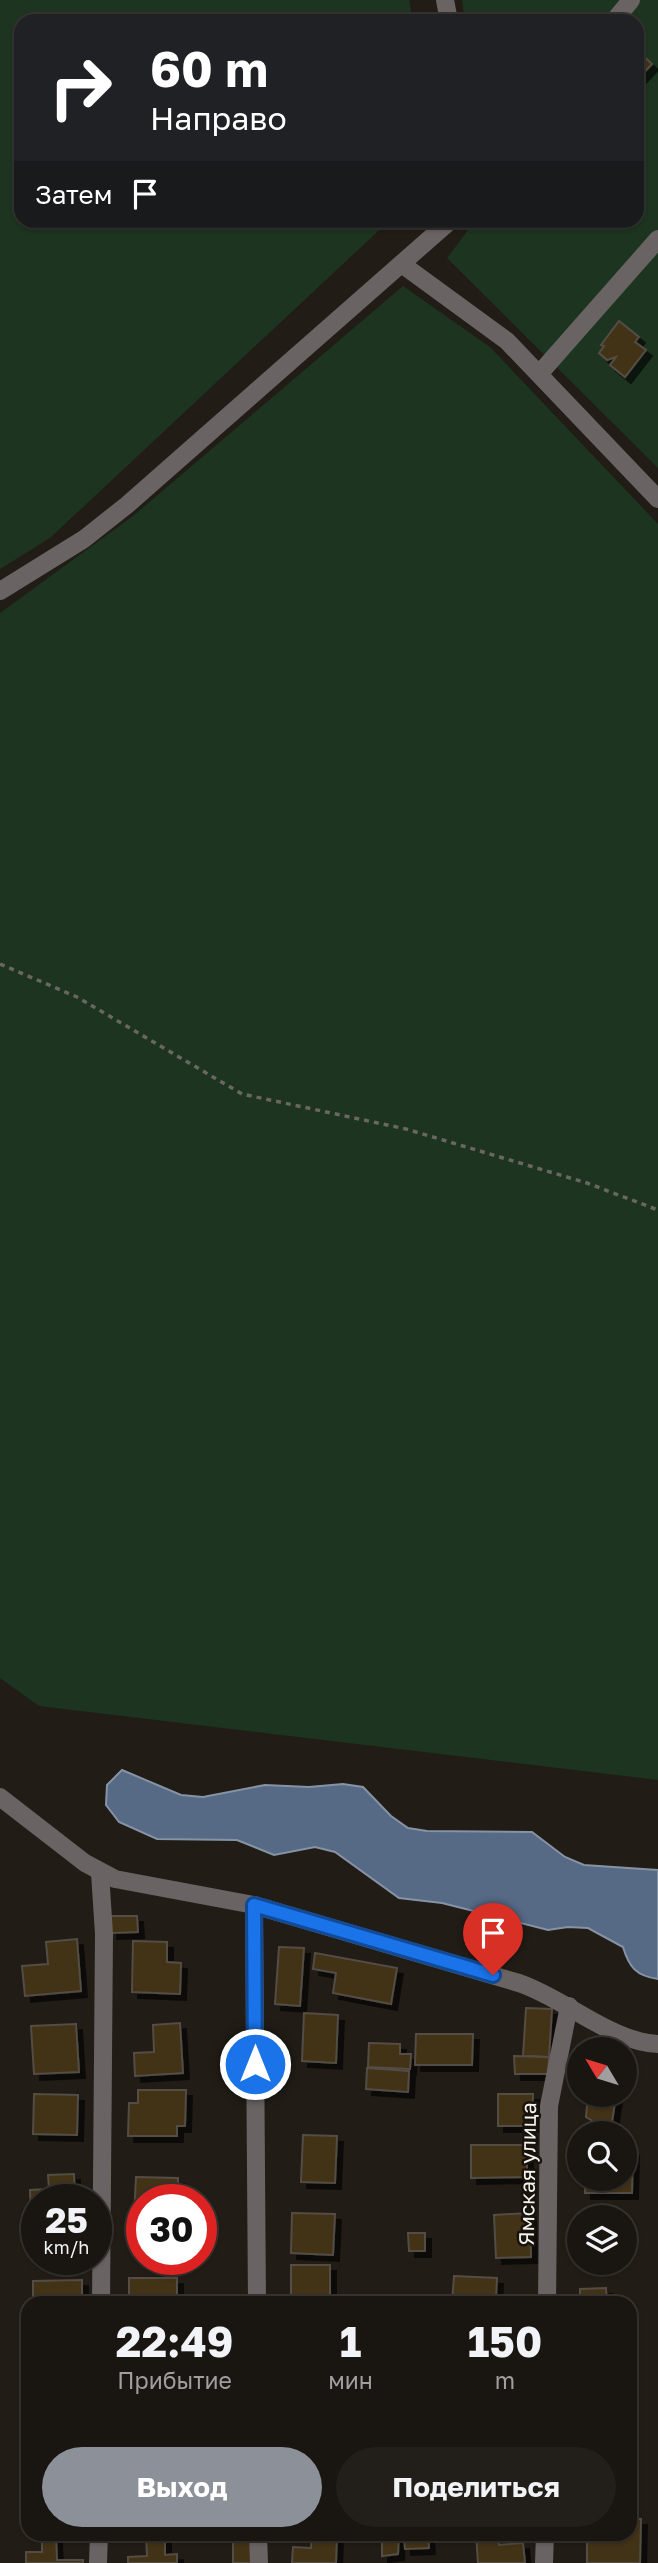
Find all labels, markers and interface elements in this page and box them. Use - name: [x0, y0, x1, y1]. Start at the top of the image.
- text: 60 m: [150, 39, 268, 98]
- icon: right: [35, 42, 126, 133]
- text: Направо: [150, 99, 287, 137]
- icon: arrive: [126, 175, 164, 213]
- text: Затем: [35, 179, 112, 210]
- pin: [463, 1903, 523, 1975]
- icon: arrive: [474, 1914, 512, 1952]
- position arrow: [218, 2027, 292, 2101]
- north arrow: [567, 2037, 637, 2107]
- map controls: [567, 2037, 637, 2275]
- street label: Ямская улица: [513, 2102, 541, 2246]
- button: search: [567, 2121, 637, 2191]
- speed limit sign: 30: [126, 2184, 217, 2275]
- text: 25: [45, 2199, 88, 2241]
- button: layers: [567, 2205, 637, 2275]
- text: km/h: [44, 2236, 89, 2258]
- text: 22:49: [116, 2316, 233, 2366]
- text: 1: [340, 2316, 361, 2366]
- text: 150: [468, 2316, 542, 2366]
- text: Прибытие: [117, 2366, 232, 2394]
- text: мин: [328, 2366, 373, 2394]
- text: m: [495, 2366, 515, 2394]
- button: Выход: [42, 2447, 322, 2527]
- button: Поделиться: [336, 2447, 616, 2527]

